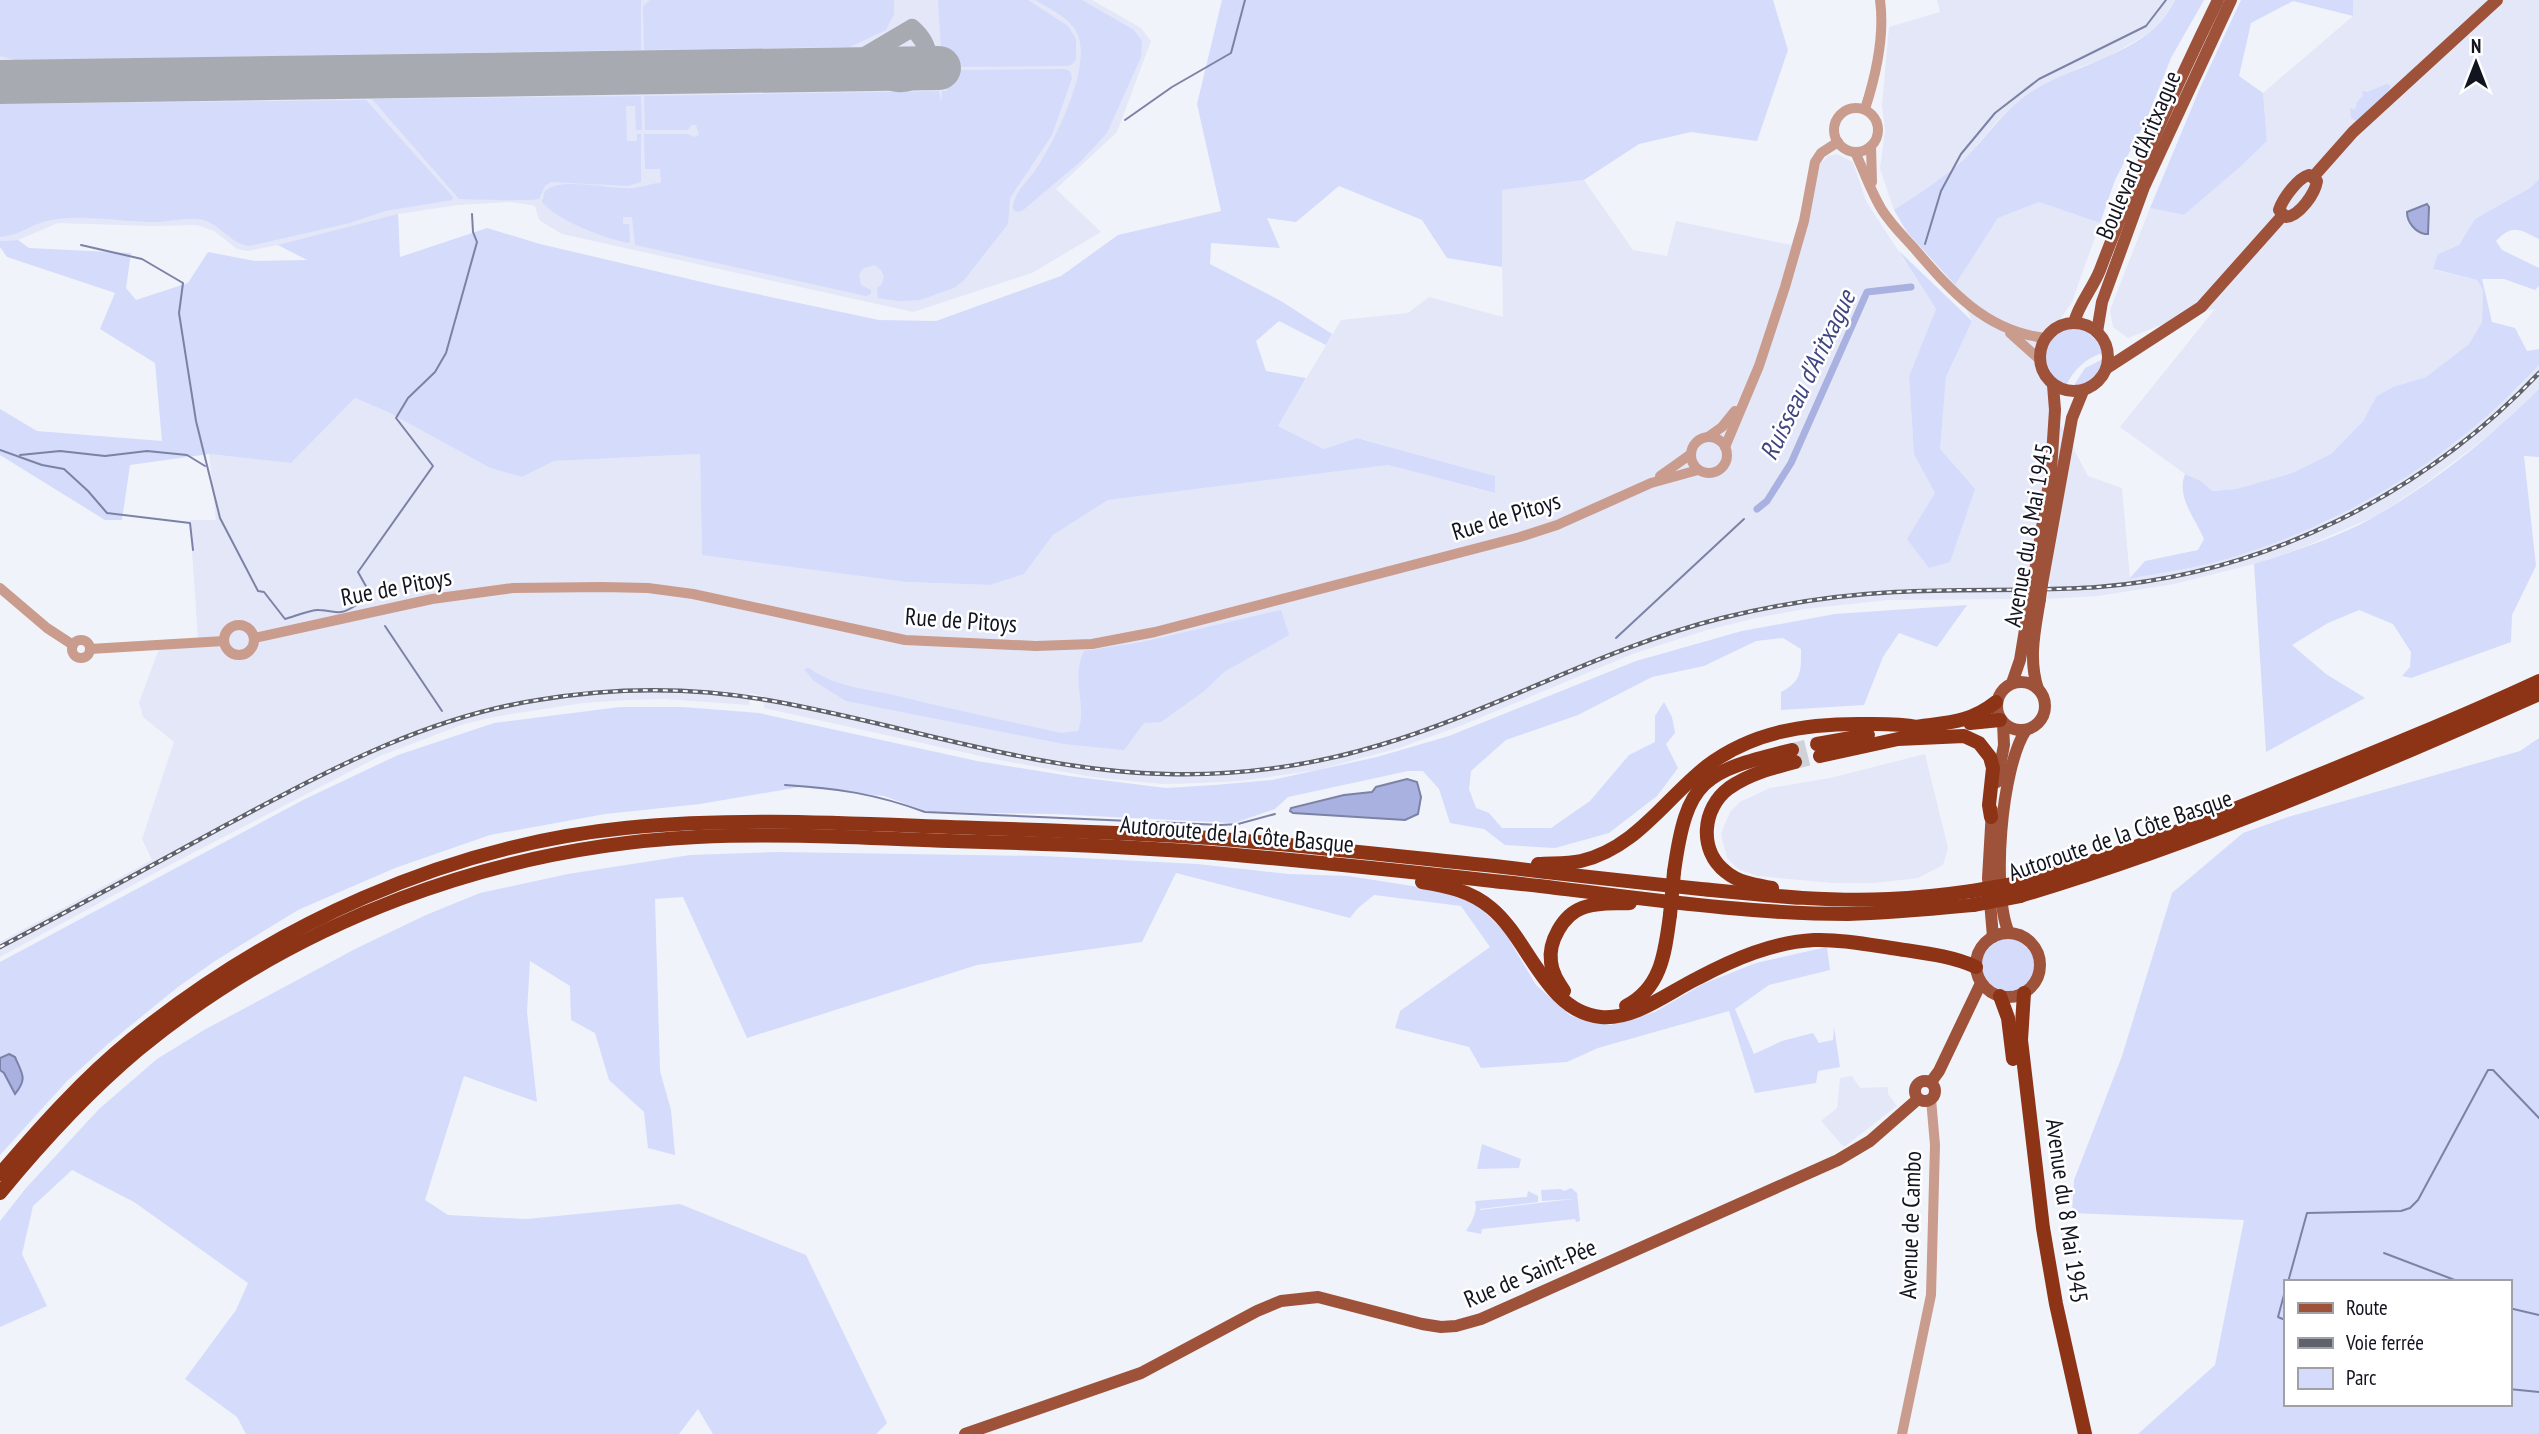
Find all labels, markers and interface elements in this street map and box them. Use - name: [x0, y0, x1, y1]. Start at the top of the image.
- north arrow: [2441, 28, 2511, 98]
- text: N: [2471, 34, 2481, 58]
- street label: Boulevard d'Aritxague: [2089, 66, 2187, 244]
- water label: Ruisseau d'Aritxague: [1752, 283, 1863, 465]
- street label: Avenue du 8 Mai 1945: [1997, 441, 2059, 629]
- street label: Rue de Pitoys: [1448, 485, 1564, 547]
- street label: Rue de Pitoys: [338, 561, 454, 613]
- street label: Rue de Pitoys: [904, 601, 1018, 639]
- street label: Autoroute de la Côte Basque: [2004, 782, 2236, 888]
- street label: Autoroute de la Côte Basque: [1119, 808, 1355, 860]
- street label: Avenue du 8 Mai 1945: [2039, 1117, 2095, 1305]
- street label: Avenue de Cambo: [1892, 1151, 1928, 1299]
- street label: Rue de Saint-Pée: [1459, 1231, 1601, 1315]
- legend: [2284, 1280, 2511, 1406]
- text: Route: [2346, 1294, 2388, 1321]
- text: Voie ferrée: [2345, 1329, 2424, 1356]
- text: Parc: [2346, 1364, 2377, 1391]

